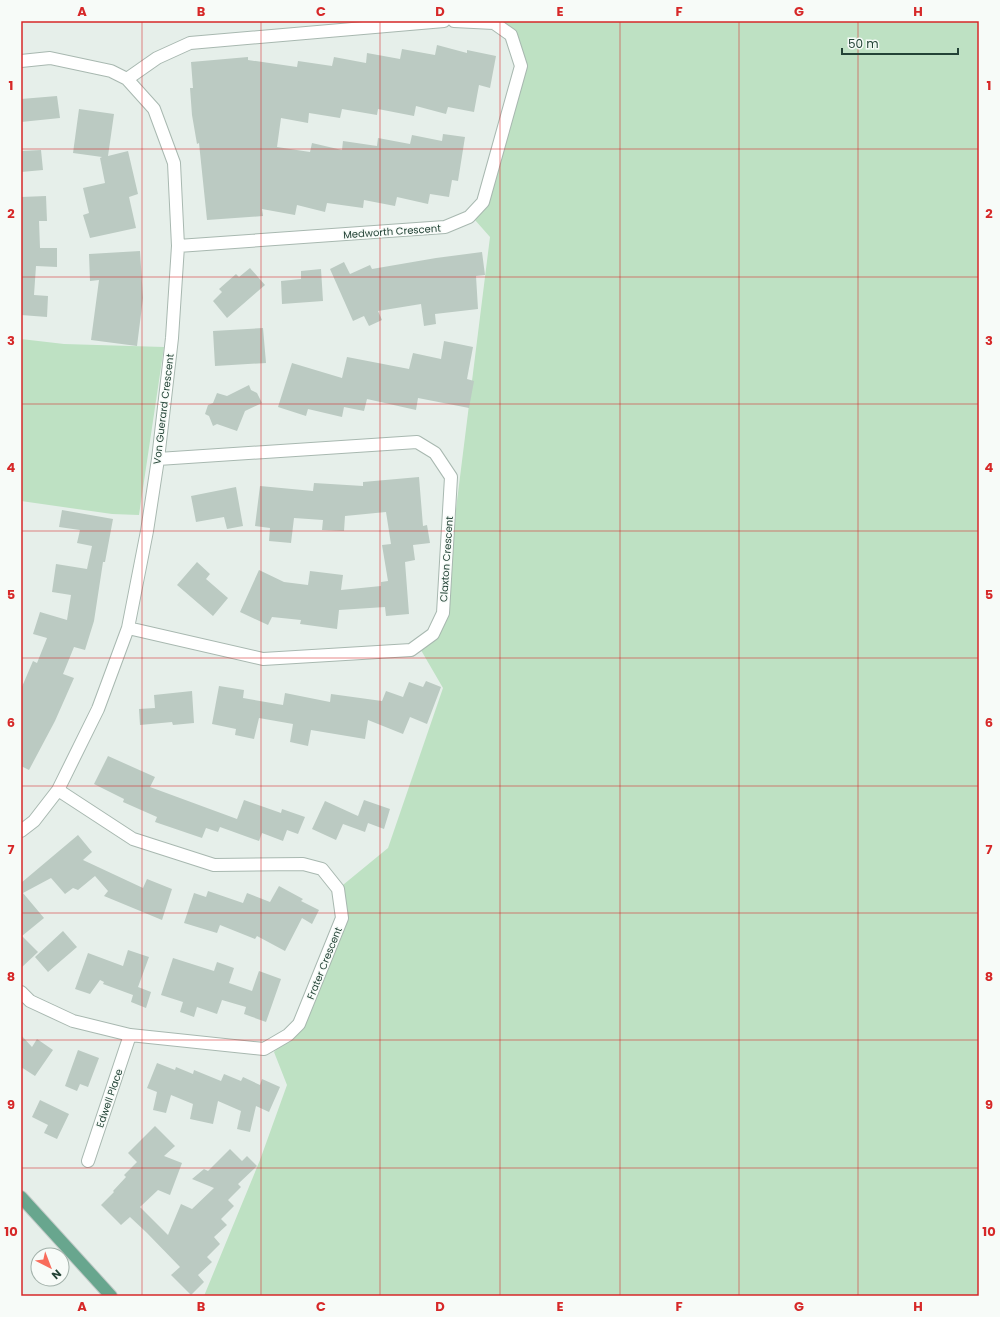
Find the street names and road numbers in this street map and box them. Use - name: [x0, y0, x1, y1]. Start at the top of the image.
- street label: Medworth Crescent: [343, 221, 442, 242]
- street label: Von Guerard Crescent: [149, 352, 178, 465]
- street label: Claxton Crescent: [436, 515, 457, 602]
- street label: Frater Crescent: [303, 924, 346, 1002]
- street label: Edwell Place: [92, 1067, 127, 1130]

